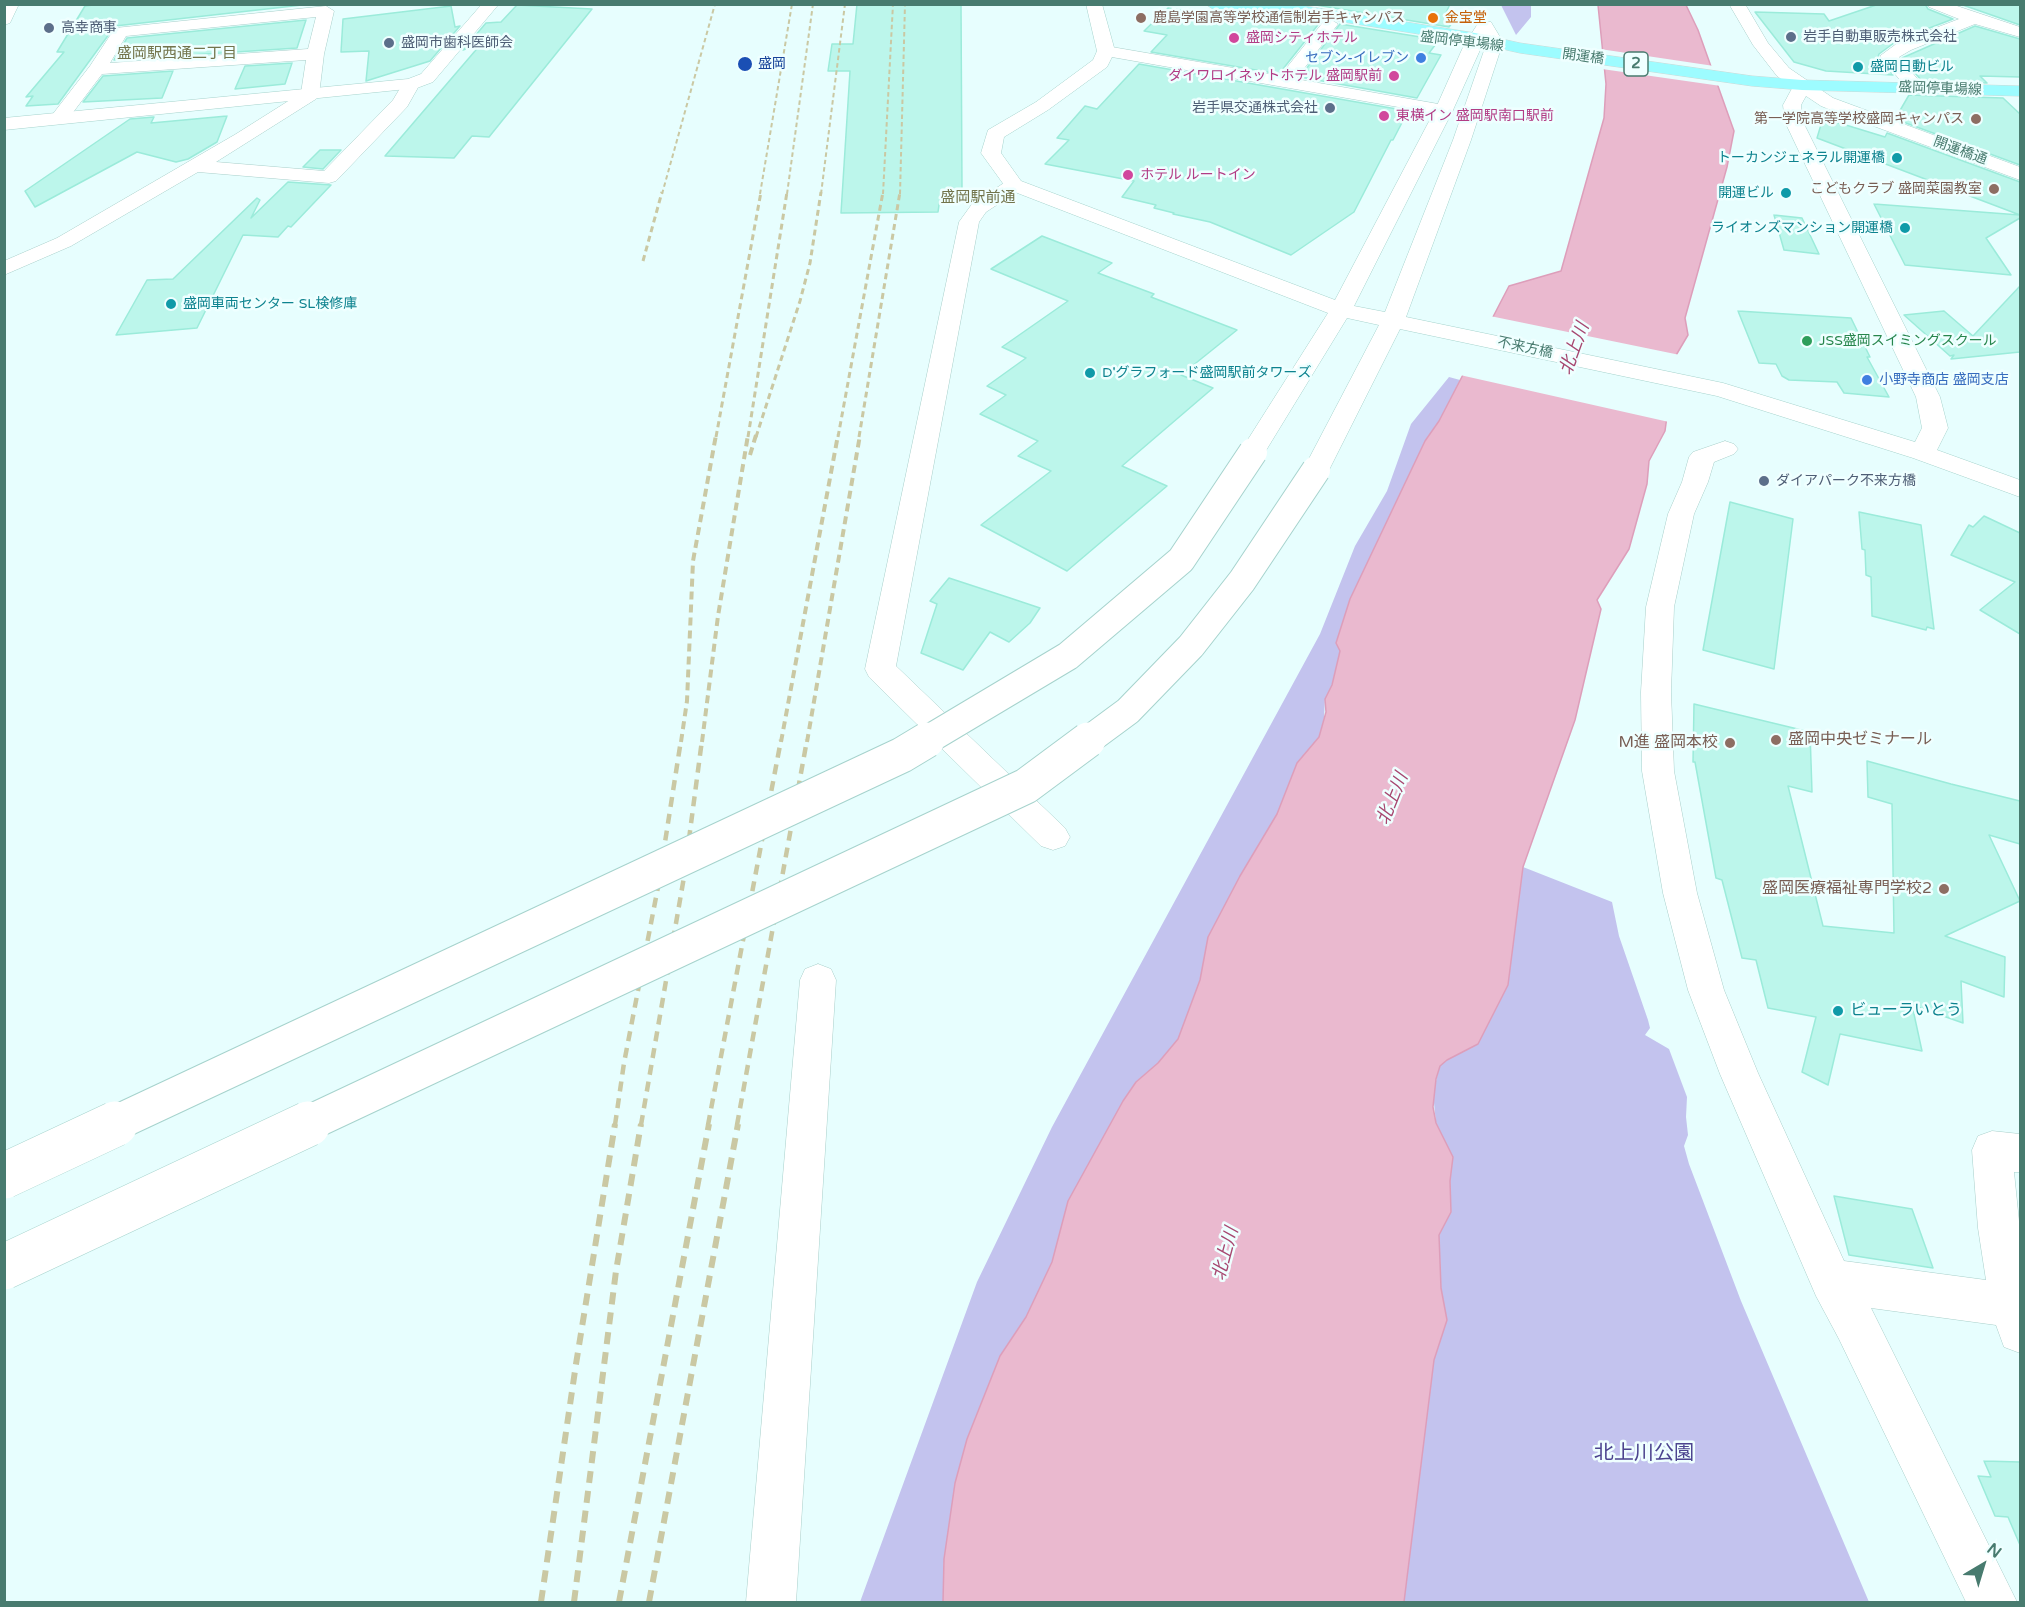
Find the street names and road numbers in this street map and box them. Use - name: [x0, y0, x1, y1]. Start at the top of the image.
- street label: 盛岡停車場線: [1419, 29, 1505, 55]
- street label: 開運橋: [1561, 46, 1605, 68]
- road number: 2: [1624, 52, 1648, 76]
- street label: 盛岡停車場線: [1898, 79, 1982, 99]
- street label: 開運橋通: [1931, 134, 1989, 168]
- street label: 不来方橋: [1496, 334, 1554, 362]

